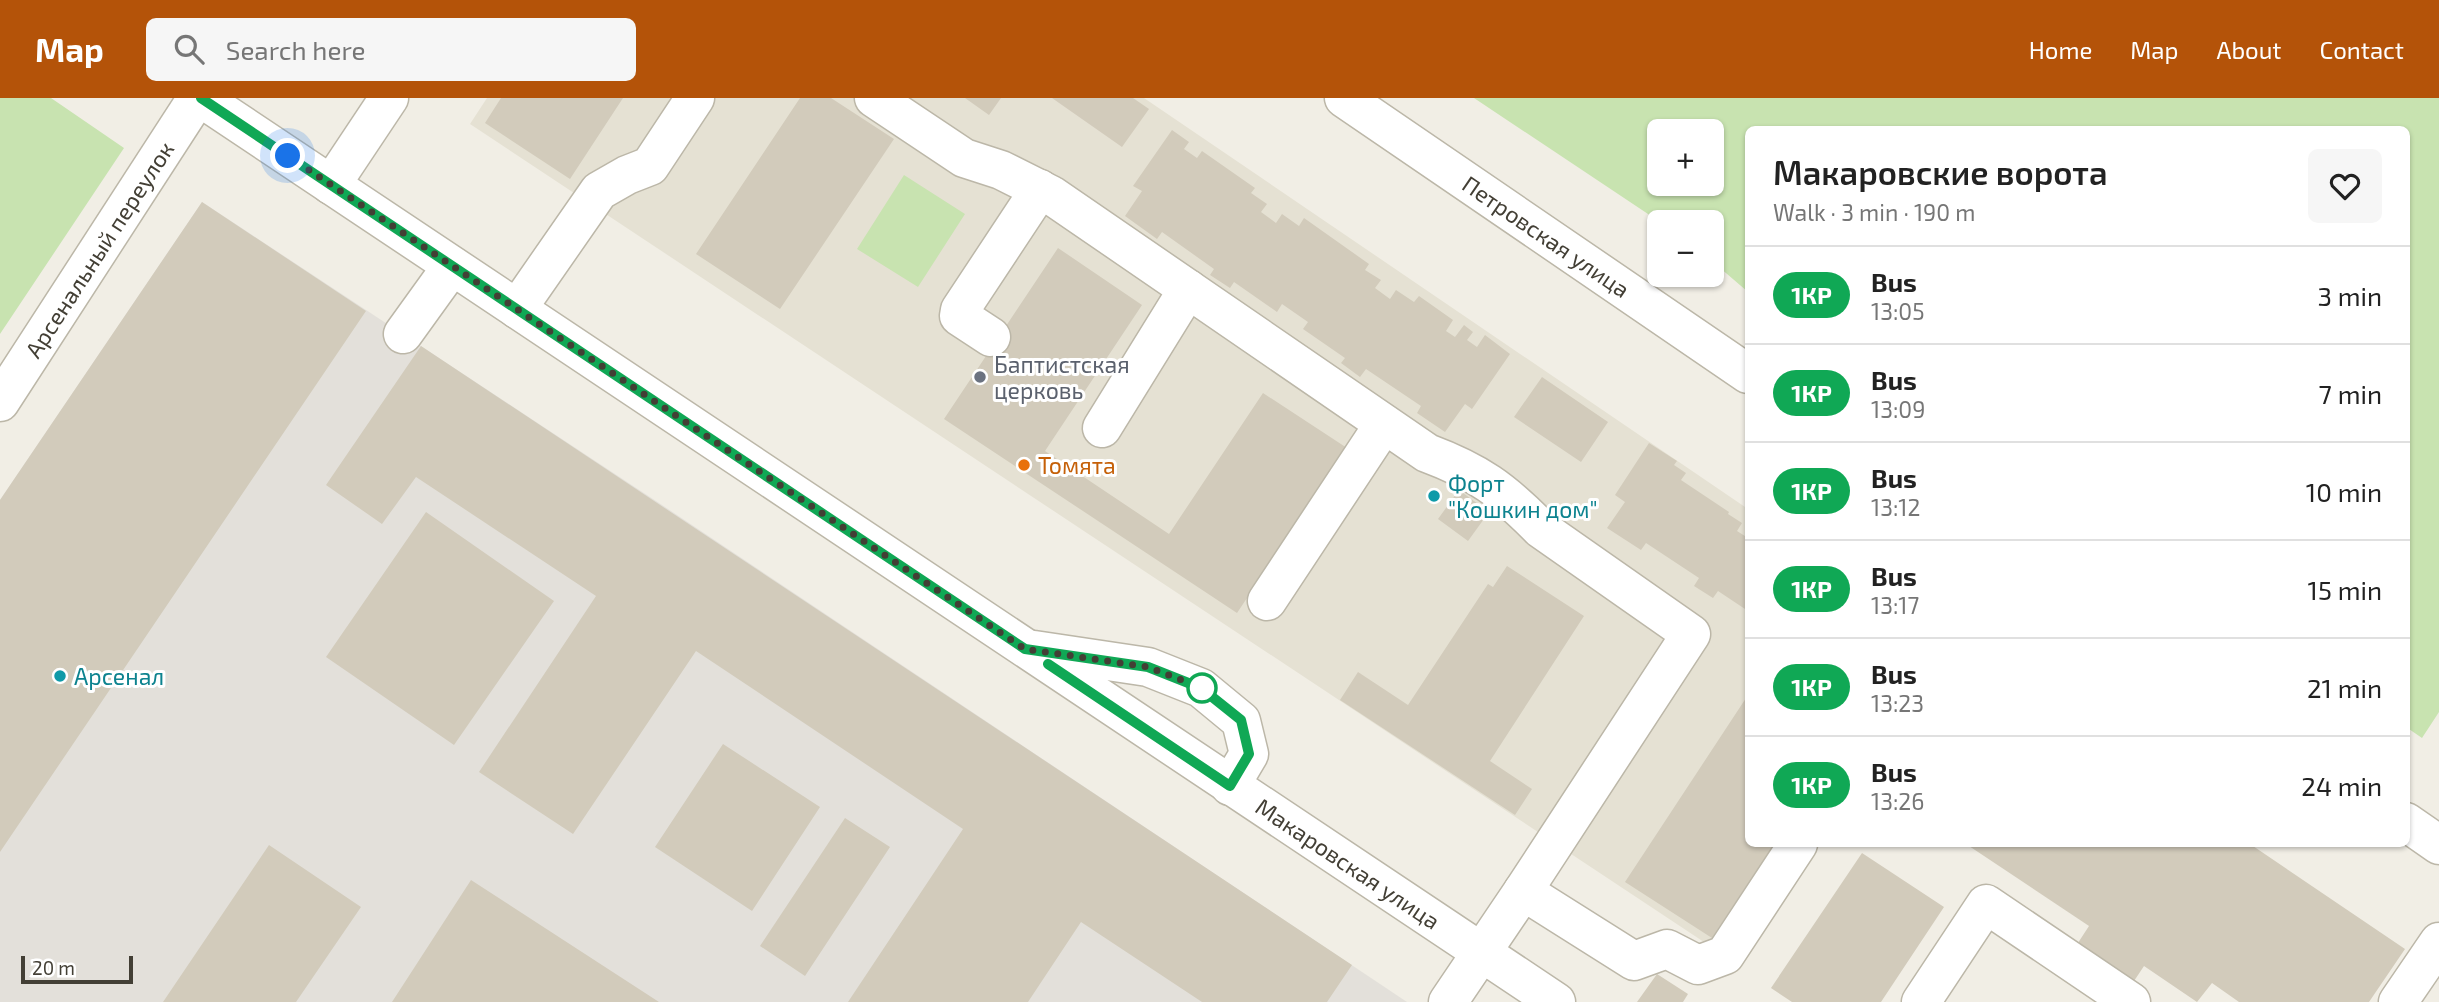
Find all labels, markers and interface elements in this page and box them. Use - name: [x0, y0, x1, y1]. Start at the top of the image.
- search box: [146, 18, 636, 81]
- text: Map: [35, 29, 104, 69]
- icon: search: [170, 30, 208, 68]
- text: Search here: [226, 34, 365, 65]
- text: Home: [2029, 35, 2092, 64]
- text: Map: [2130, 35, 2178, 64]
- text: About: [2216, 35, 2282, 64]
- text: Contact: [2320, 35, 2404, 64]
- map controls: [1647, 119, 1724, 287]
- button: +: [1647, 119, 1724, 196]
- street label: Арсенальный переулок: [19, 136, 179, 363]
- your location: [270, 138, 305, 173]
- button: heart: [2308, 149, 2382, 223]
- text: Макаровские ворота: [1773, 152, 2108, 192]
- street label: Петровская улица: [1457, 169, 1635, 303]
- text: Walk · 3 min · 190 m: [1773, 198, 1975, 226]
- button: −: [1647, 210, 1724, 287]
- text: Bus: [1871, 266, 1917, 297]
- text: 1КР: [1791, 280, 1832, 309]
- text: 3 min: [2317, 280, 2382, 311]
- text: 13:05: [1871, 297, 1925, 325]
- place label: Баптистская церковь: [994, 350, 1130, 404]
- text: Bus: [1871, 364, 1917, 395]
- marker: Баптистская церковь: [972, 369, 988, 385]
- text: 1КР: [1791, 378, 1832, 407]
- text: 7 min: [2319, 378, 2382, 409]
- text: 13:09: [1871, 395, 1925, 423]
- place label: Томята: [1038, 451, 1116, 479]
- marker: Томята: [1016, 457, 1032, 473]
- text: Bus: [1871, 462, 1917, 493]
- place label: Форт "Кошкин дом": [1448, 469, 1598, 523]
- text: 1КР: [1791, 476, 1832, 505]
- text: 10 min: [2306, 476, 2382, 507]
- marker: Форт "Кошкин дом": [1426, 488, 1442, 504]
- text: 13:12: [1871, 493, 1920, 521]
- text: Bus: [1871, 560, 1917, 591]
- text: 1КР: [1791, 574, 1832, 603]
- text: 15 min: [2308, 574, 2382, 605]
- text: 13:17: [1871, 591, 1919, 619]
- text: Bus: [1871, 658, 1917, 689]
- place label: Арсенал: [74, 662, 164, 690]
- marker: Арсенал: [52, 668, 68, 684]
- text: 1КР: [1791, 672, 1832, 701]
- text: 21 min: [2307, 672, 2382, 703]
- unlabelled marker: [1187, 673, 1217, 703]
- text: 13:23: [1871, 689, 1924, 717]
- text: Bus: [1871, 756, 1917, 787]
- text: 1КР: [1791, 770, 1832, 799]
- text: 24 min: [2301, 770, 2382, 801]
- text: 13:26: [1871, 787, 1924, 815]
- street label: Макаровская улица: [1251, 792, 1446, 935]
- scale bar: [21, 953, 133, 985]
- text: 20 m: [32, 956, 75, 979]

